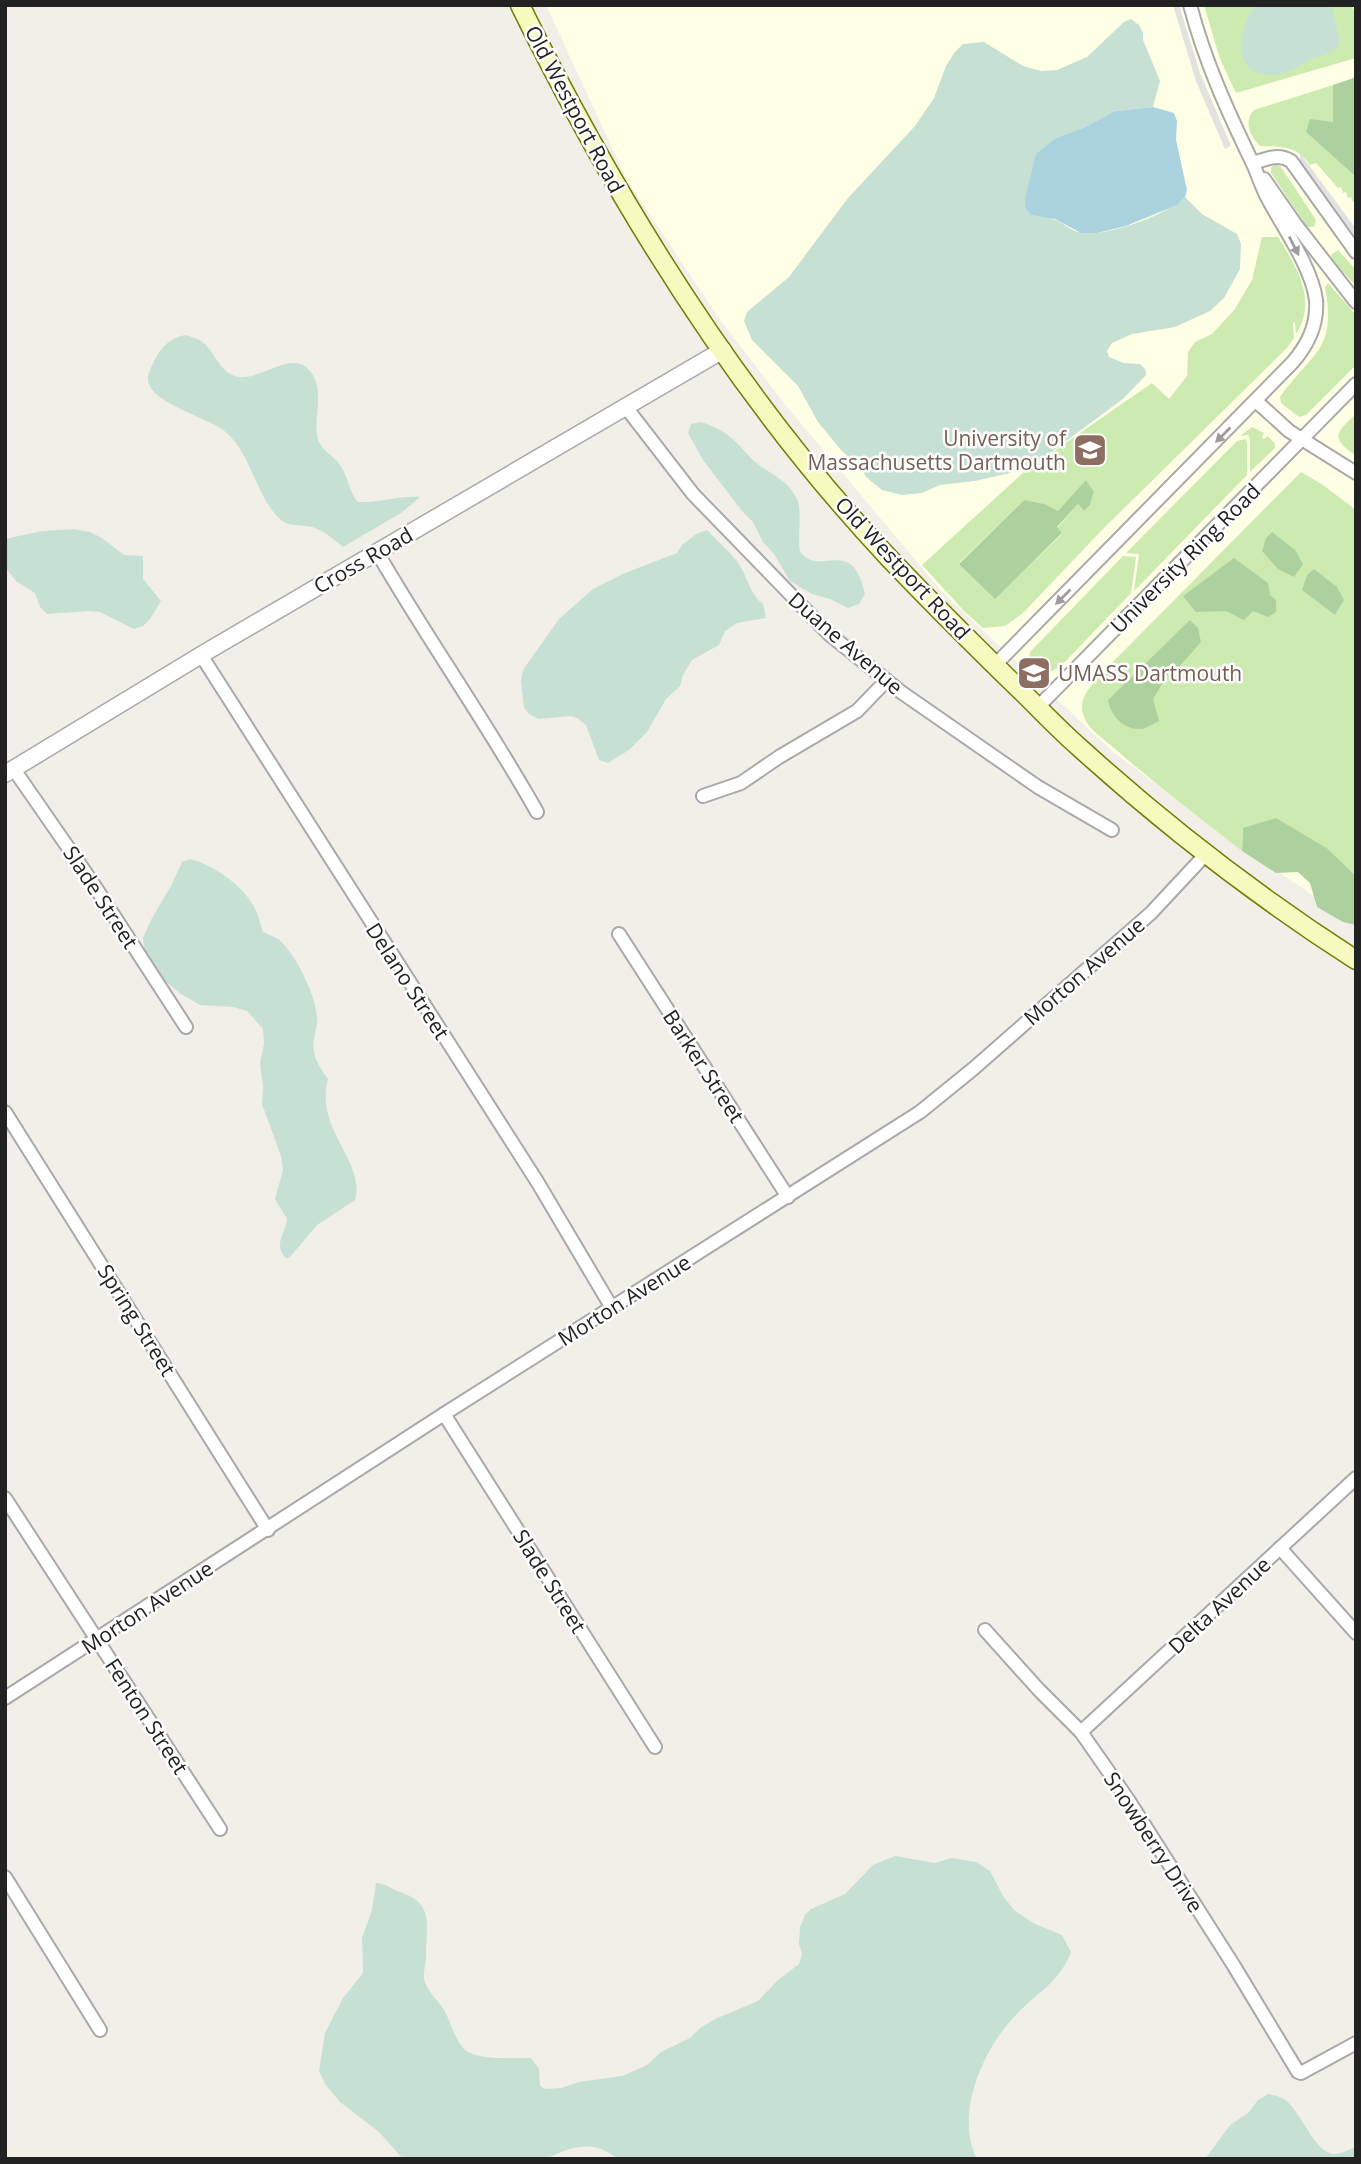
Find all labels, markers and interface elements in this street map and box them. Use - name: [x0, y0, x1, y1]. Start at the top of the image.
- street label: Old Westport Road: [519, 20, 631, 198]
- one-way arrow: [1289, 236, 1300, 256]
- place label: University of Massachusetts Dartmouth: [807, 424, 1068, 476]
- one-way arrow: [1214, 426, 1231, 443]
- school or university icon: University of Massachusetts Dartmouth: [1071, 431, 1109, 469]
- street label: University Ring Road: [1104, 477, 1266, 639]
- street label: Old Westport Road: [829, 491, 977, 645]
- street label: Cross Road: [308, 520, 418, 600]
- street label: Duane Avenue: [783, 586, 909, 700]
- one-way arrow: [1055, 588, 1072, 604]
- school or university icon: UMASS Dartmouth: [1015, 654, 1053, 692]
- place label: UMASS Dartmouth: [1058, 659, 1242, 687]
- street label: Slade Street: [57, 840, 145, 954]
- street label: Morton Avenue: [1018, 911, 1150, 1031]
- street label: Delano Street: [360, 917, 456, 1045]
- street label: Barker Street: [657, 1004, 751, 1128]
- street label: Morton Avenue: [552, 1248, 696, 1352]
- street label: Spring Street: [92, 1259, 182, 1381]
- street label: Slade Street: [507, 1524, 593, 1638]
- street label: Delta Avenue: [1162, 1550, 1276, 1660]
- street label: Morton Avenue: [76, 1554, 218, 1660]
- street label: Fenton Street: [99, 1653, 195, 1779]
- street label: Snowberry Drive: [1098, 1766, 1210, 1918]

